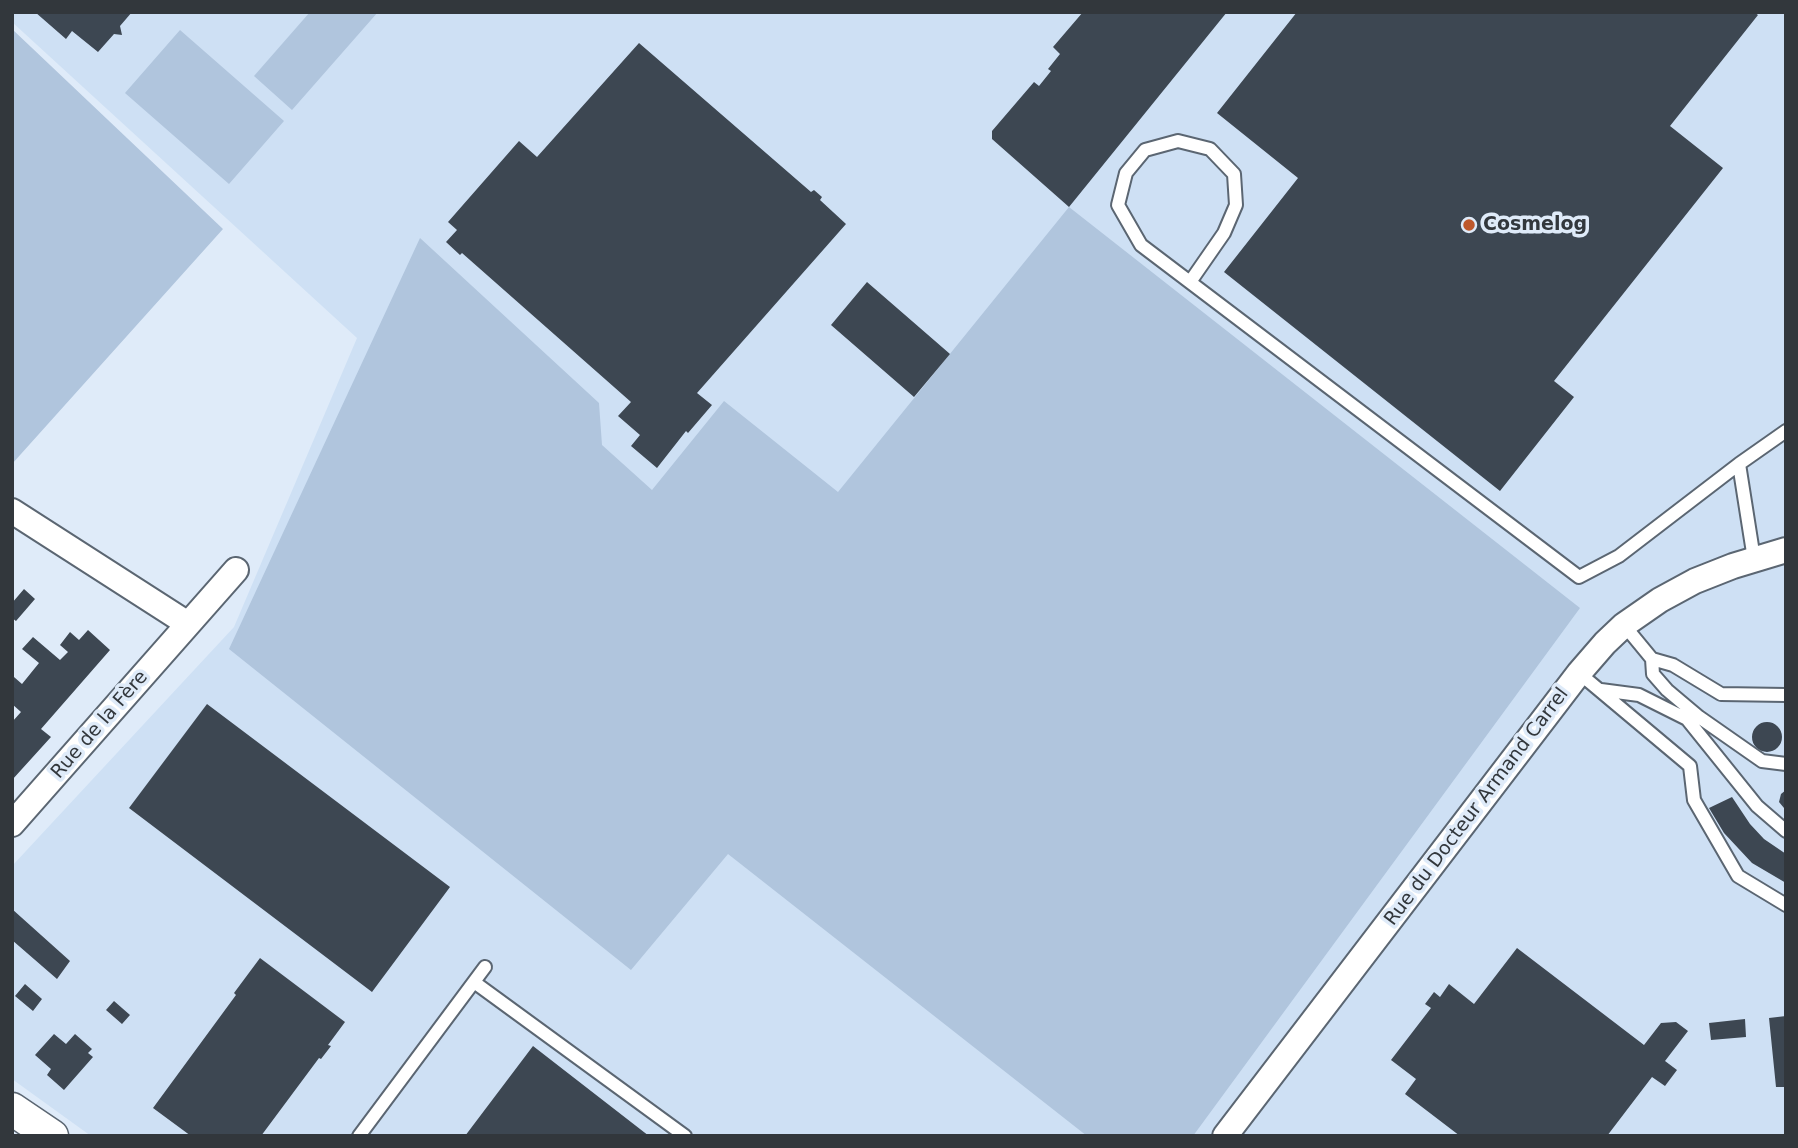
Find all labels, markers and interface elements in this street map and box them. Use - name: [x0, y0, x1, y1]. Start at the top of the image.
- place label: Cosmelog: [1483, 214, 1587, 236]
- marker: Cosmelog: [1461, 217, 1477, 233]
- street label: Rue de la Fère: [47, 666, 153, 784]
- street label: Rue du Docteur Armand Carrel: [1380, 684, 1574, 930]

